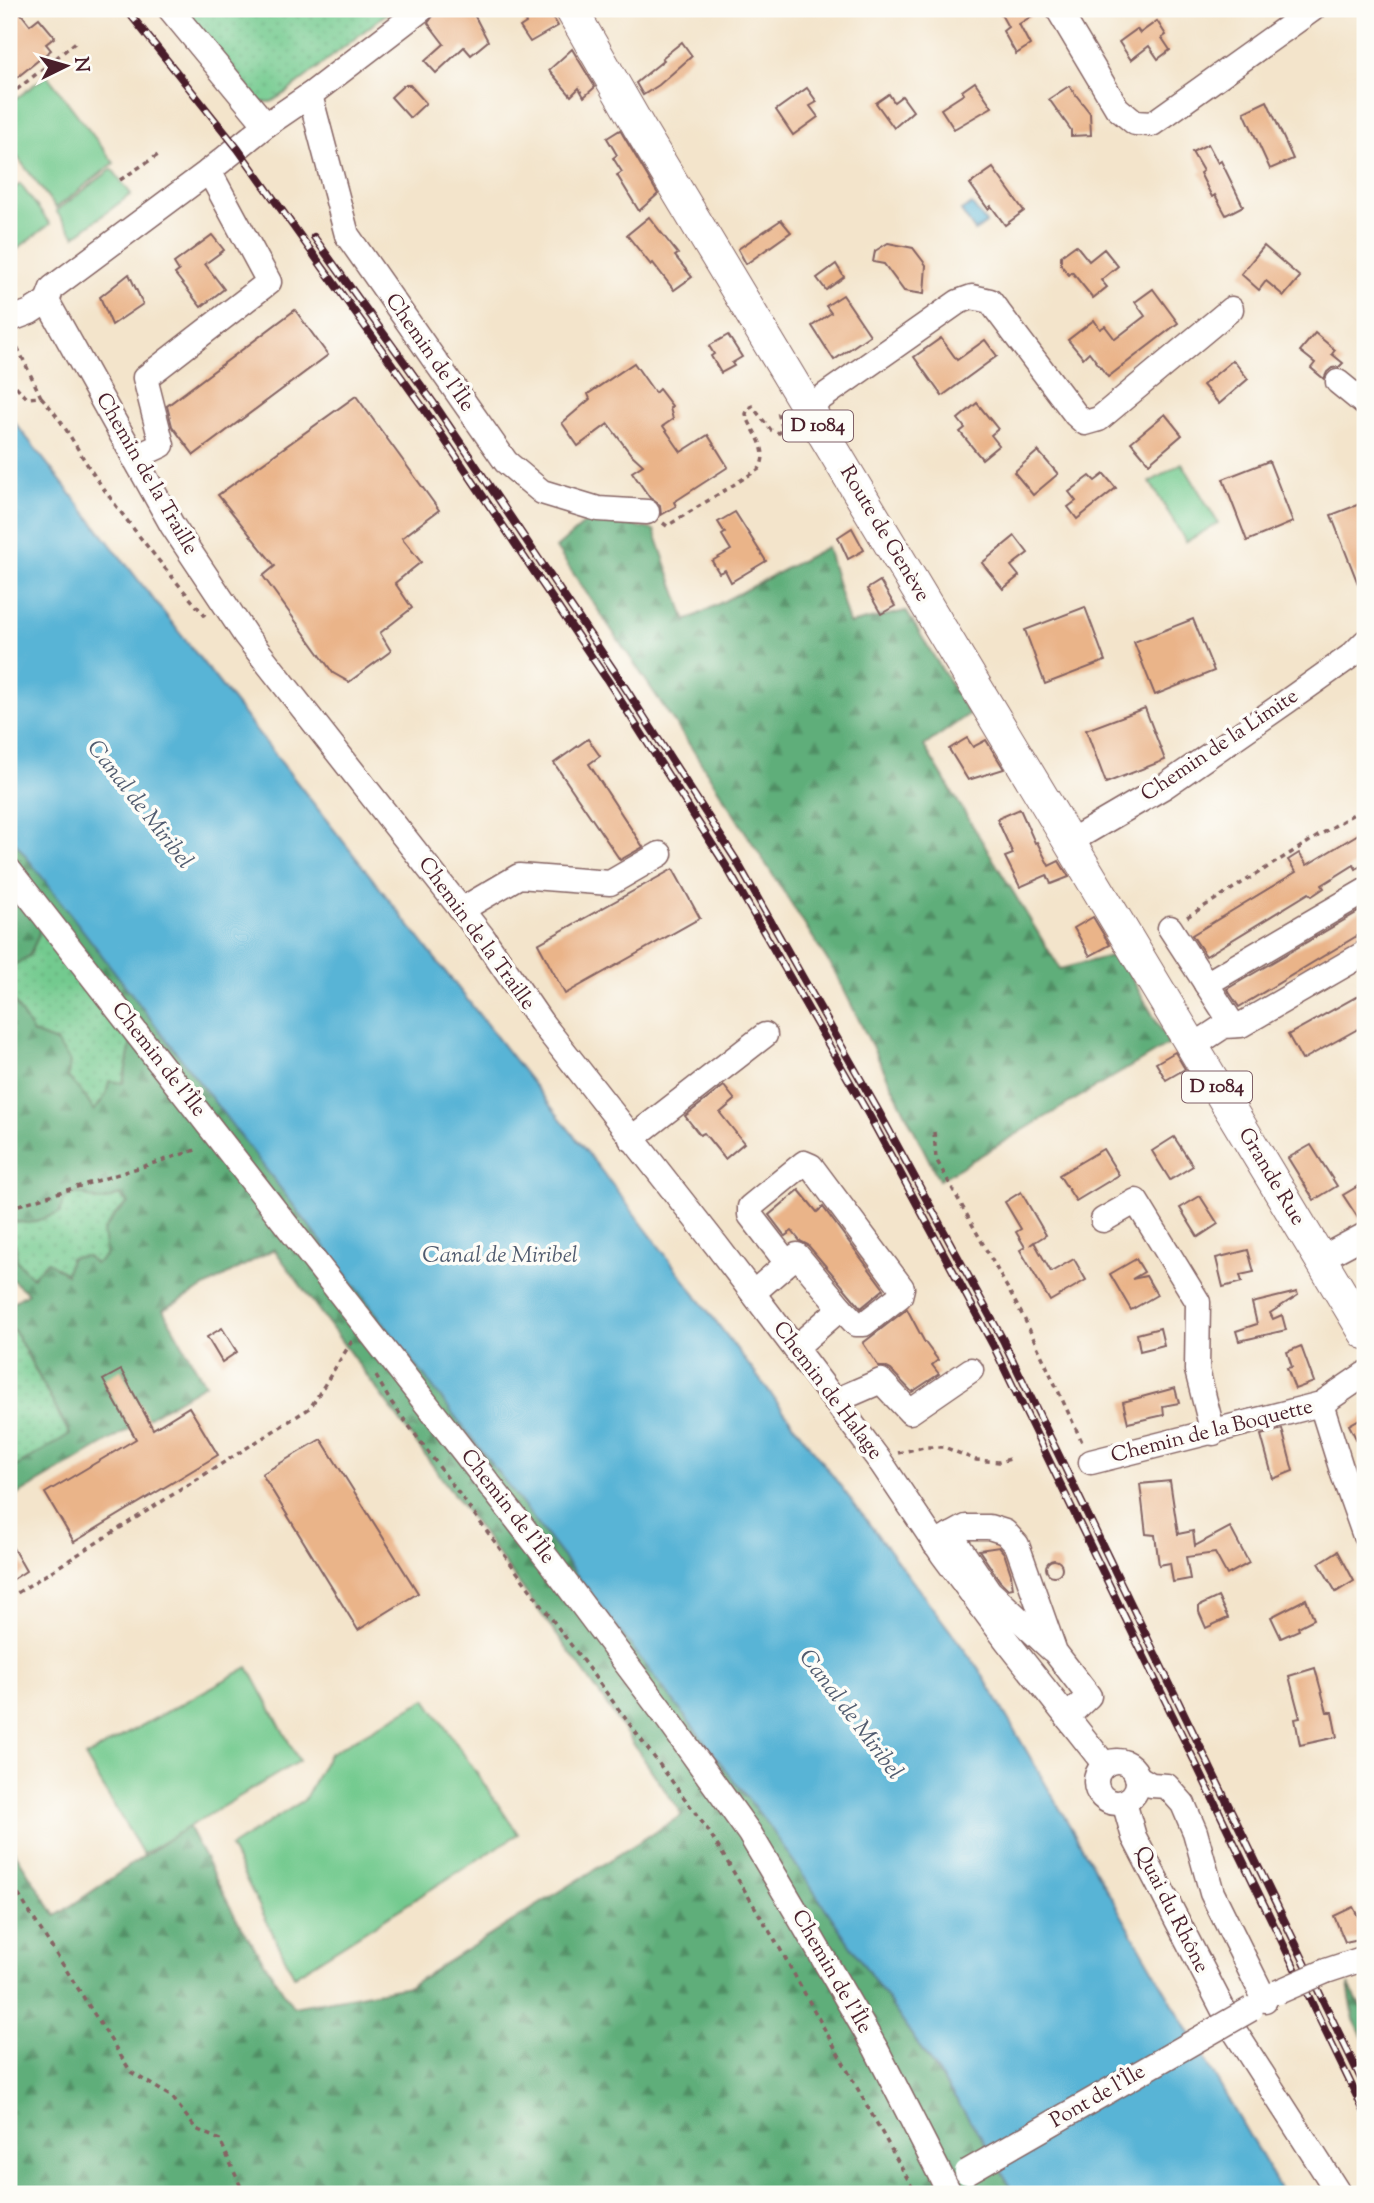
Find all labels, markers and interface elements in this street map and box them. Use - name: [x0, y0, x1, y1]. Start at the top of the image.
- north arrow: [32, 32, 102, 102]
- text: N: [66, 56, 95, 73]
- street label: Chemin de l'Île: [377, 288, 481, 418]
- street label: Chemin de la Traille: [87, 387, 205, 561]
- road number: D 1084: [783, 410, 853, 442]
- street label: Route de Genève: [831, 460, 937, 608]
- street label: Chemin de la Limite: [1135, 682, 1305, 810]
- water label: Canal de Miribel: [78, 734, 200, 876]
- street label: Chemin de la Traille: [410, 851, 542, 1017]
- street label: Chemin de l'Île: [104, 996, 212, 1124]
- road number: D 1084: [1182, 1072, 1252, 1102]
- street label: Grande Rue: [1230, 1122, 1312, 1232]
- water label: Canal de Miribel: [422, 1240, 578, 1273]
- street label: Chemin de Halage: [765, 1316, 889, 1466]
- street label: Chemin de la Boquette: [1108, 1392, 1316, 1472]
- street label: Chemin de l'Île: [453, 1443, 561, 1571]
- water label: Canal de Miribel: [790, 1643, 910, 1787]
- street label: Quai du Rhône: [1126, 1841, 1216, 1979]
- street label: Chemin de l'Île: [783, 1905, 879, 2039]
- street label: Pont de l'Île: [1045, 2058, 1151, 2136]

